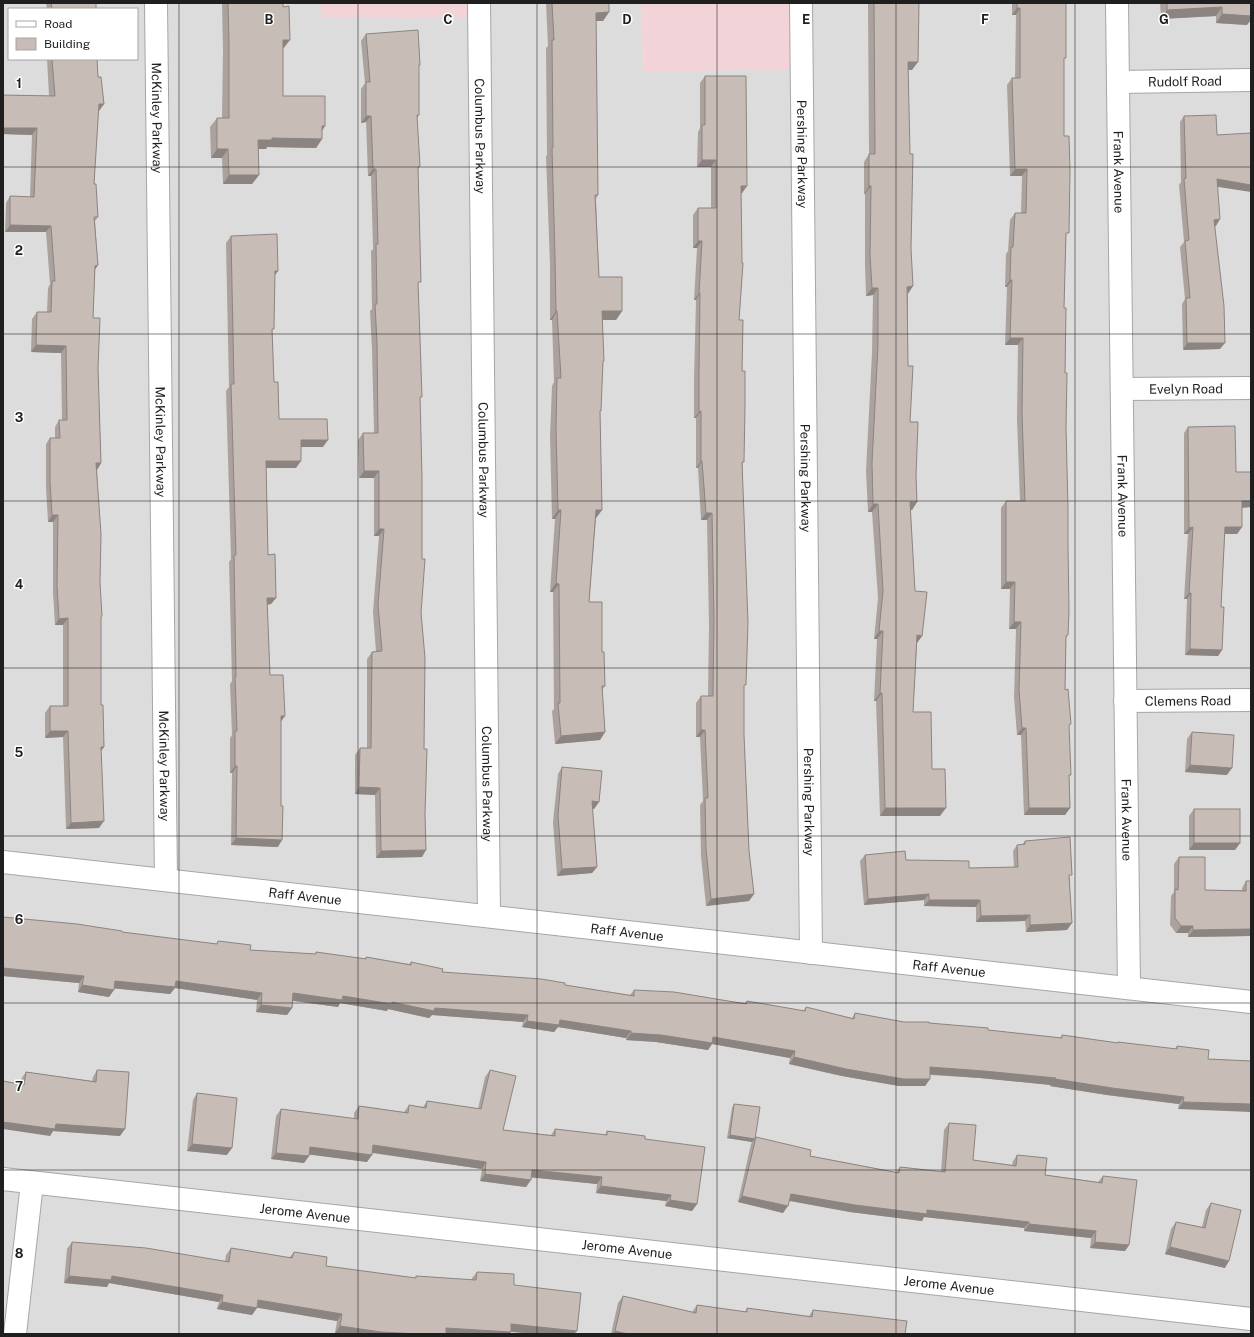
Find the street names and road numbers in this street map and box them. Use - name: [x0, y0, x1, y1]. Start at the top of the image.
- street label: McKinley Parkway: [149, 62, 165, 174]
- street label: Rudolf Road: [1148, 73, 1222, 90]
- street label: Columbus Parkway: [472, 78, 488, 194]
- street label: Pershing Parkway: [794, 100, 810, 208]
- street label: Frank Avenue: [1111, 131, 1127, 213]
- street label: Evelyn Road: [1149, 381, 1223, 397]
- street label: McKinley Parkway: [152, 386, 169, 498]
- street label: Columbus Parkway: [475, 402, 492, 518]
- street label: Pershing Parkway: [797, 424, 814, 532]
- street label: Frank Avenue: [1115, 455, 1131, 537]
- street label: Clemens Road: [1145, 693, 1231, 709]
- street label: McKinley Parkway: [156, 710, 172, 822]
- street label: Columbus Parkway: [479, 726, 495, 842]
- street label: Pershing Parkway: [801, 748, 817, 856]
- street label: Frank Avenue: [1118, 779, 1134, 861]
- street label: Raff Avenue: [268, 885, 342, 908]
- street label: Raff Avenue: [590, 921, 664, 944]
- street label: Raff Avenue: [912, 957, 986, 980]
- street label: Jerome Avenue: [259, 1201, 351, 1226]
- street label: Jerome Avenue: [581, 1237, 673, 1262]
- street label: Jerome Avenue: [903, 1273, 995, 1298]

